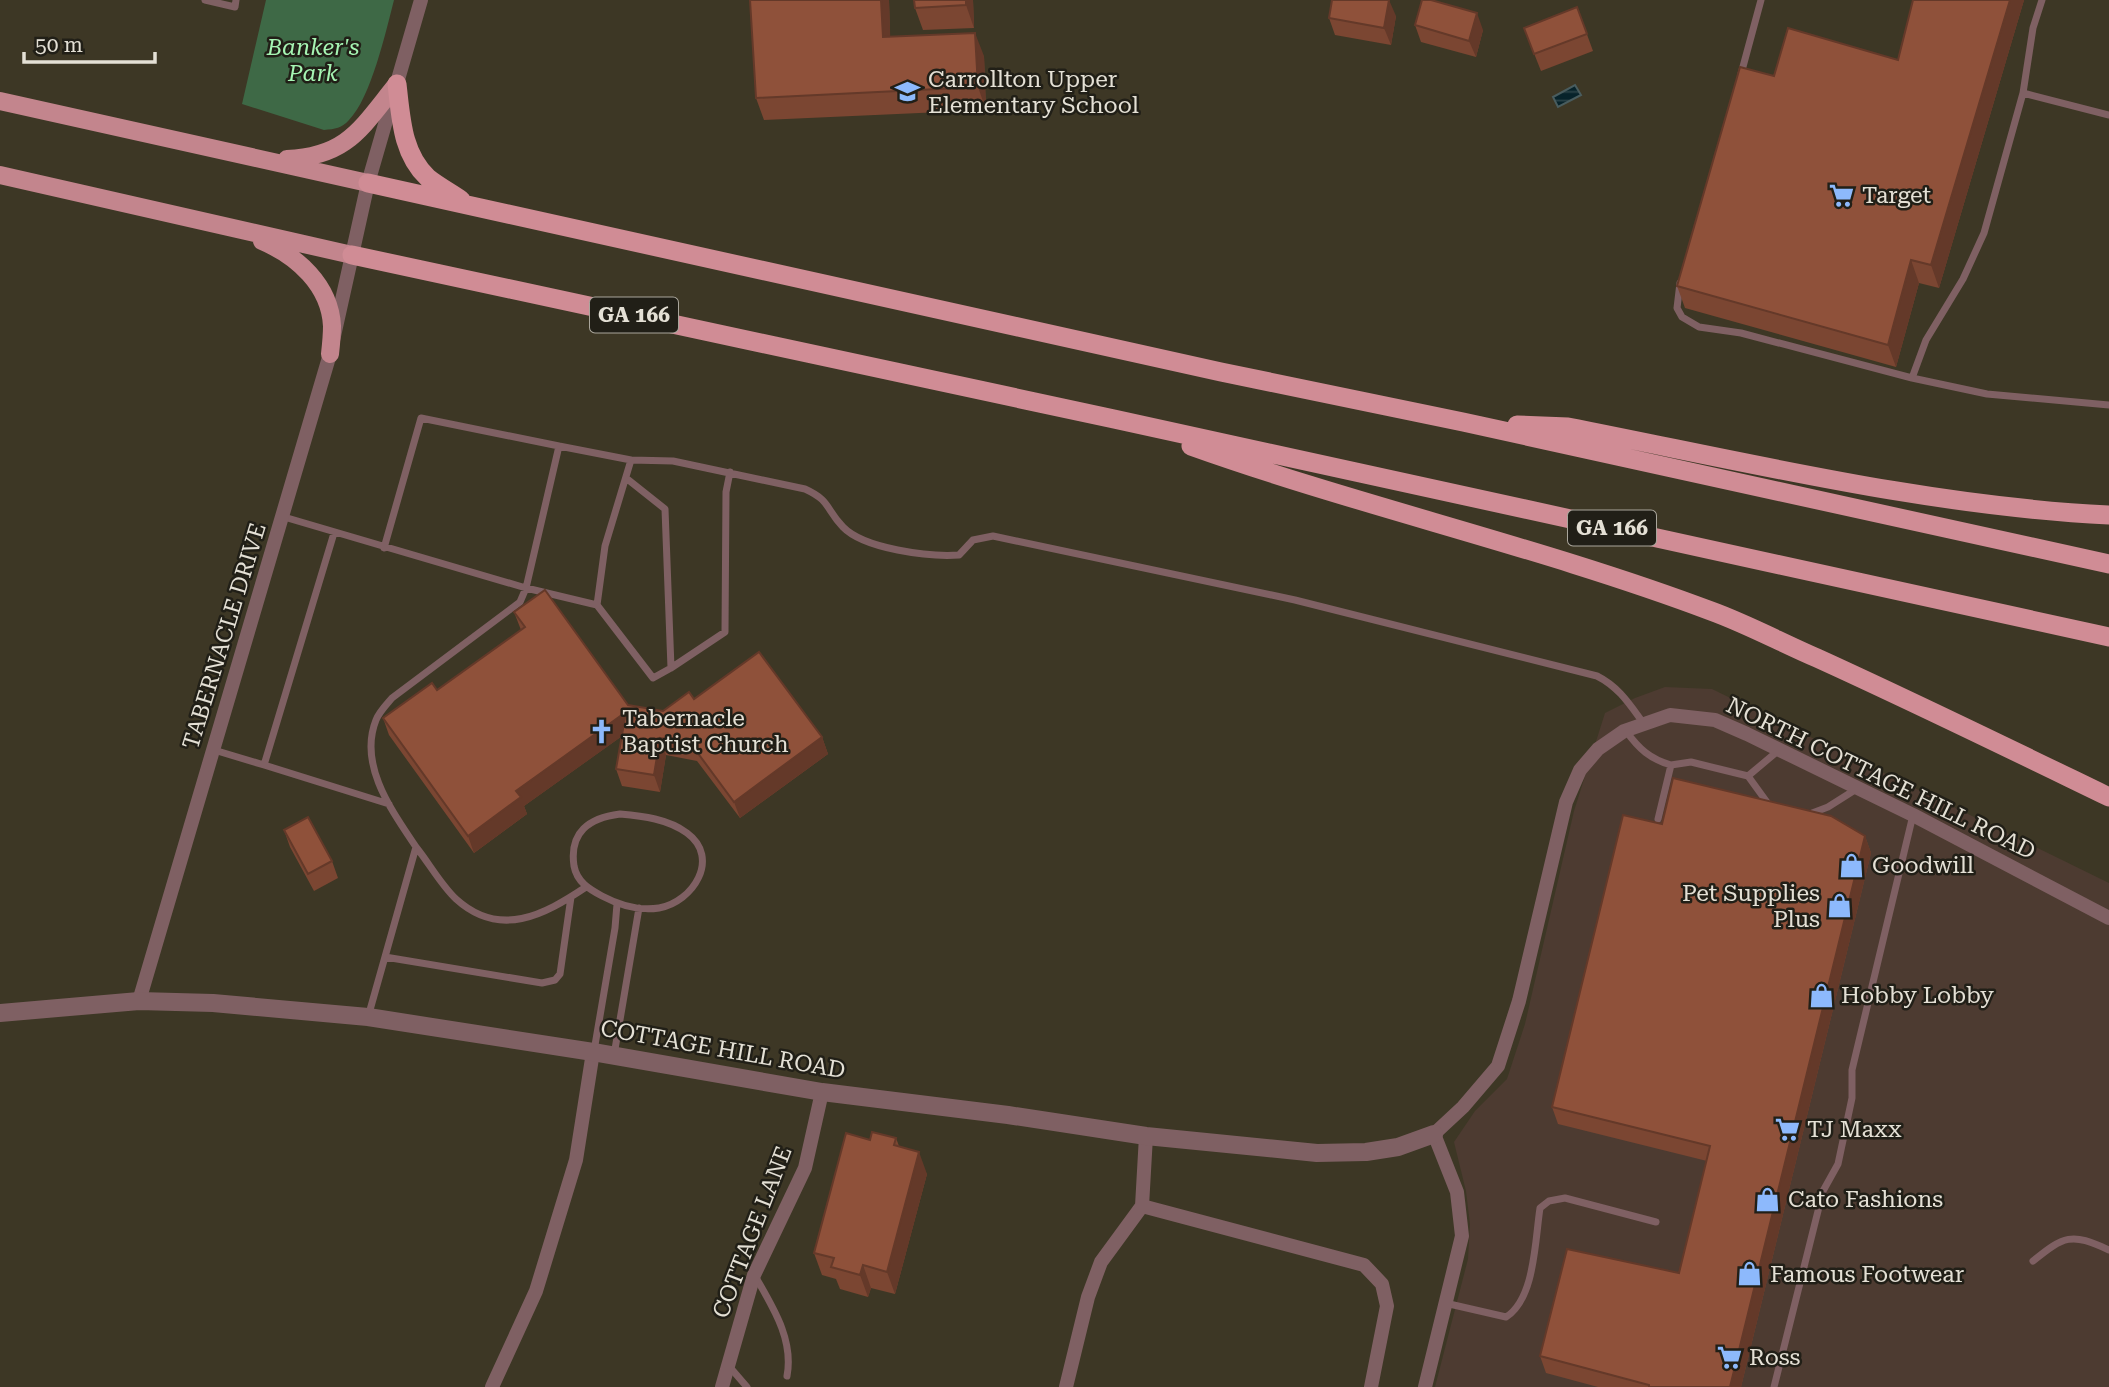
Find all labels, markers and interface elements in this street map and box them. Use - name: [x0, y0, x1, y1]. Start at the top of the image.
- scale bar: [24, 21, 156, 65]
- text: 50 m: [35, 33, 83, 57]
- park label: Banker's Park: [266, 34, 359, 87]
- place label: Carrollton Upper Elementary School: [928, 66, 1139, 119]
- school or university icon: Carrollton Upper Elementary School: [894, 78, 922, 106]
- supermarket icon: Target: [1828, 181, 1856, 209]
- place label: Target: [1862, 182, 1932, 209]
- road number: GA 166: [590, 298, 678, 332]
- road number: GA 166: [1568, 510, 1656, 546]
- street label: TABERNACLE DRIVE: [177, 520, 272, 752]
- street label: NORTH COTTAGE HILL ROAD: [1722, 692, 2040, 865]
- place label: Tabernacle Baptist Church: [622, 705, 789, 758]
- church icon: Tabernacle Baptist Church: [588, 717, 616, 745]
- shop icon: Goodwill: [1838, 851, 1866, 879]
- place label: Goodwill: [1872, 852, 1974, 879]
- place label: Pet Supplies Plus: [1682, 880, 1820, 933]
- shop icon: Pet Supplies Plus: [1826, 892, 1854, 920]
- shop icon: Hobby Lobby: [1807, 981, 1835, 1009]
- place label: Hobby Lobby: [1841, 982, 1994, 1009]
- street label: COTTAGE HILL ROAD: [598, 1015, 847, 1084]
- supermarket icon: TJ Maxx: [1773, 1115, 1801, 1143]
- place label: TJ Maxx: [1807, 1116, 1902, 1143]
- street label: COTTAGE LANE: [707, 1142, 798, 1322]
- shop icon: Cato Fashions: [1754, 1185, 1782, 1213]
- place label: Cato Fashions: [1788, 1186, 1943, 1213]
- shop icon: Famous Footwear: [1736, 1260, 1764, 1288]
- place label: Famous Footwear: [1770, 1261, 1964, 1288]
- supermarket icon: Ross: [1715, 1343, 1743, 1371]
- place label: Ross: [1749, 1344, 1801, 1371]

